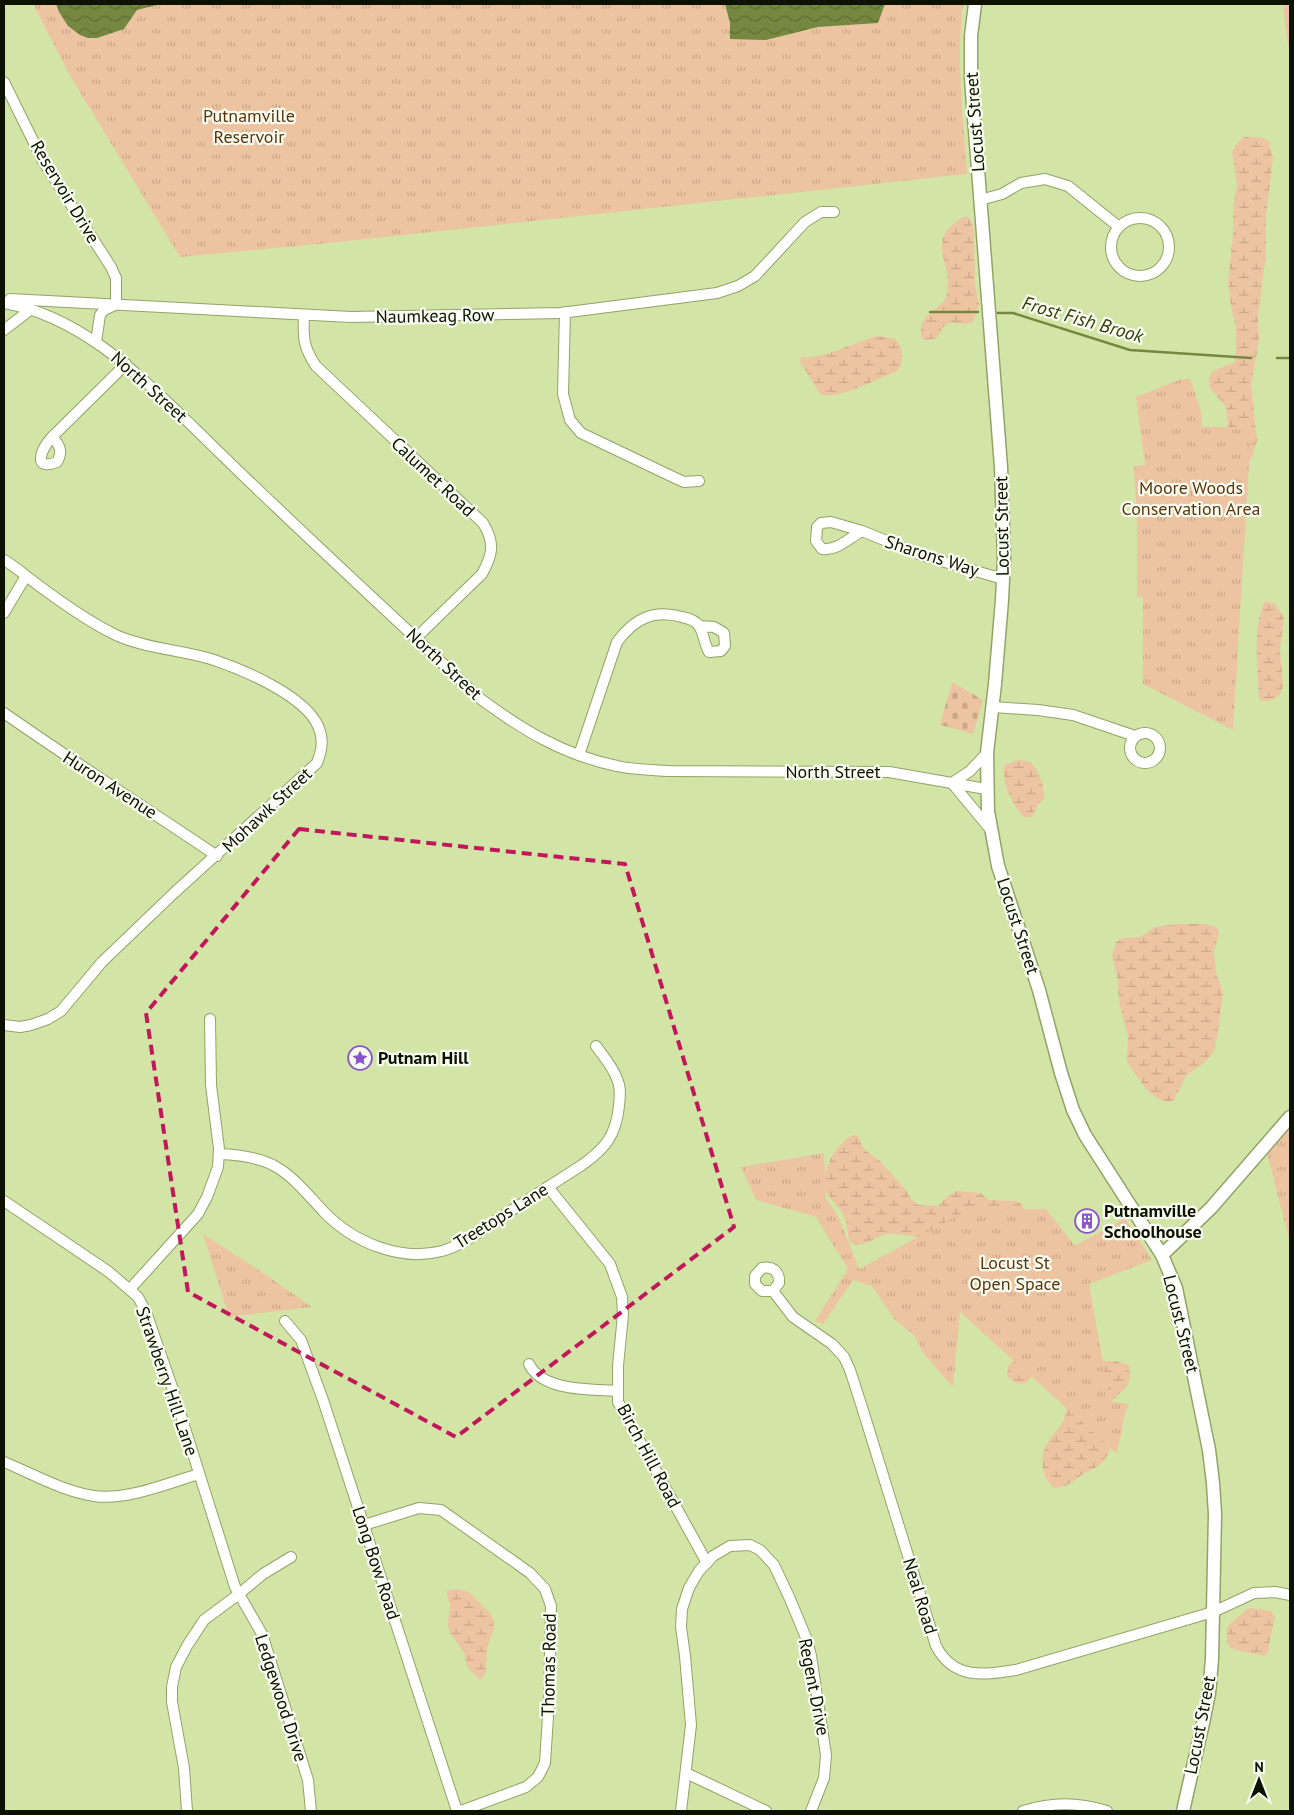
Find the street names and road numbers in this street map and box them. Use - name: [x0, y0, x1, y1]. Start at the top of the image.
- street label: Locust Street: [960, 71, 989, 173]
- street label: Reservoir Drive: [26, 136, 105, 247]
- street label: Naumkeag Row: [375, 303, 495, 328]
- street label: North Street: [106, 346, 192, 427]
- street label: Calumet Road: [387, 432, 480, 521]
- street label: Locust Street: [989, 476, 1014, 576]
- street label: Sharons Way: [882, 530, 983, 582]
- street label: North Street: [402, 623, 487, 704]
- street label: Huron Avenue: [59, 746, 162, 824]
- street label: North Street: [785, 760, 881, 783]
- street label: Mohawk Street: [217, 762, 316, 857]
- street label: Locust Street: [992, 875, 1045, 977]
- street label: Treetops Lane: [449, 1178, 552, 1254]
- street label: Locust Street: [1158, 1272, 1205, 1375]
- street label: Strawberry Hill Lane: [131, 1303, 204, 1459]
- street label: Birch Hill Road: [612, 1400, 686, 1512]
- street label: Long Bow Road: [347, 1503, 406, 1622]
- street label: Neal Road: [898, 1555, 943, 1637]
- street label: Thomas Road: [536, 1613, 561, 1717]
- street label: Ledgewood Drive: [250, 1631, 313, 1765]
- street label: Regent Drive: [794, 1636, 835, 1738]
- street label: Locust Street: [1179, 1674, 1220, 1776]

